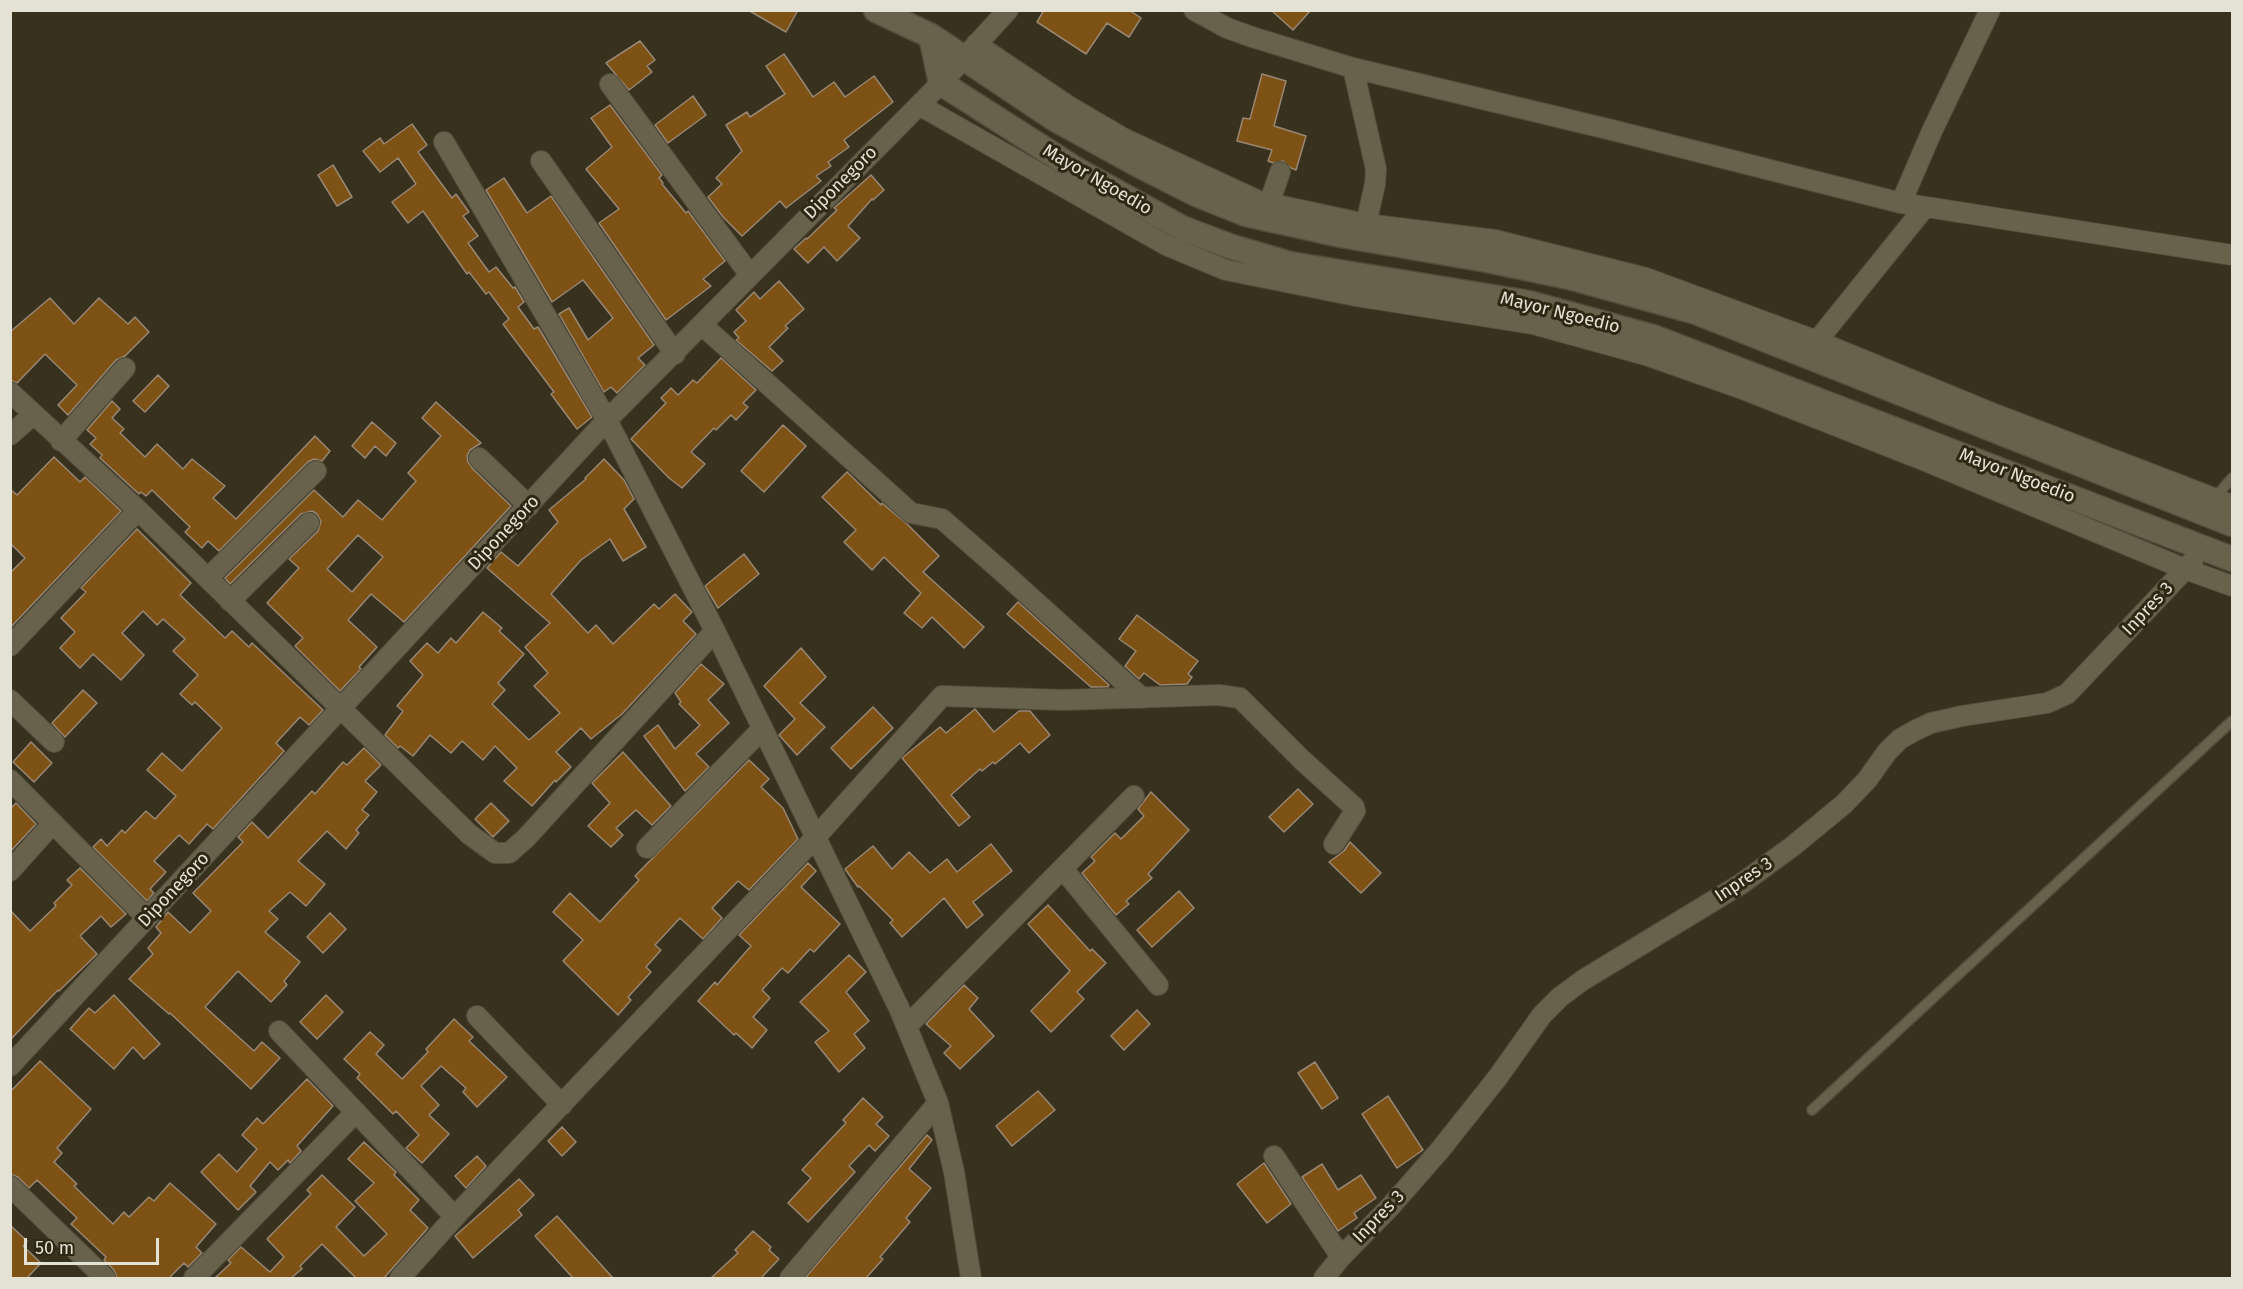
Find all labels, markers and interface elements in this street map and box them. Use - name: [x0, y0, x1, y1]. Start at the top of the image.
- street label: Mayor Ngoedio: [1039, 140, 1155, 220]
- street label: Diponegoro: [800, 142, 882, 224]
- street label: Mayor Ngoedio: [1498, 288, 1622, 338]
- street label: Mayor Ngoedio: [1956, 444, 2078, 508]
- street label: Diponegoro: [464, 491, 544, 575]
- street label: Inpres 3: [2118, 578, 2178, 640]
- street label: Diponegoro: [134, 848, 214, 932]
- street label: Inpres 3: [1711, 853, 1777, 907]
- street label: Inpres 3: [1349, 1186, 1409, 1248]
- scale bar: [27, 1226, 162, 1264]
- text: 50 m: [35, 1237, 74, 1259]

